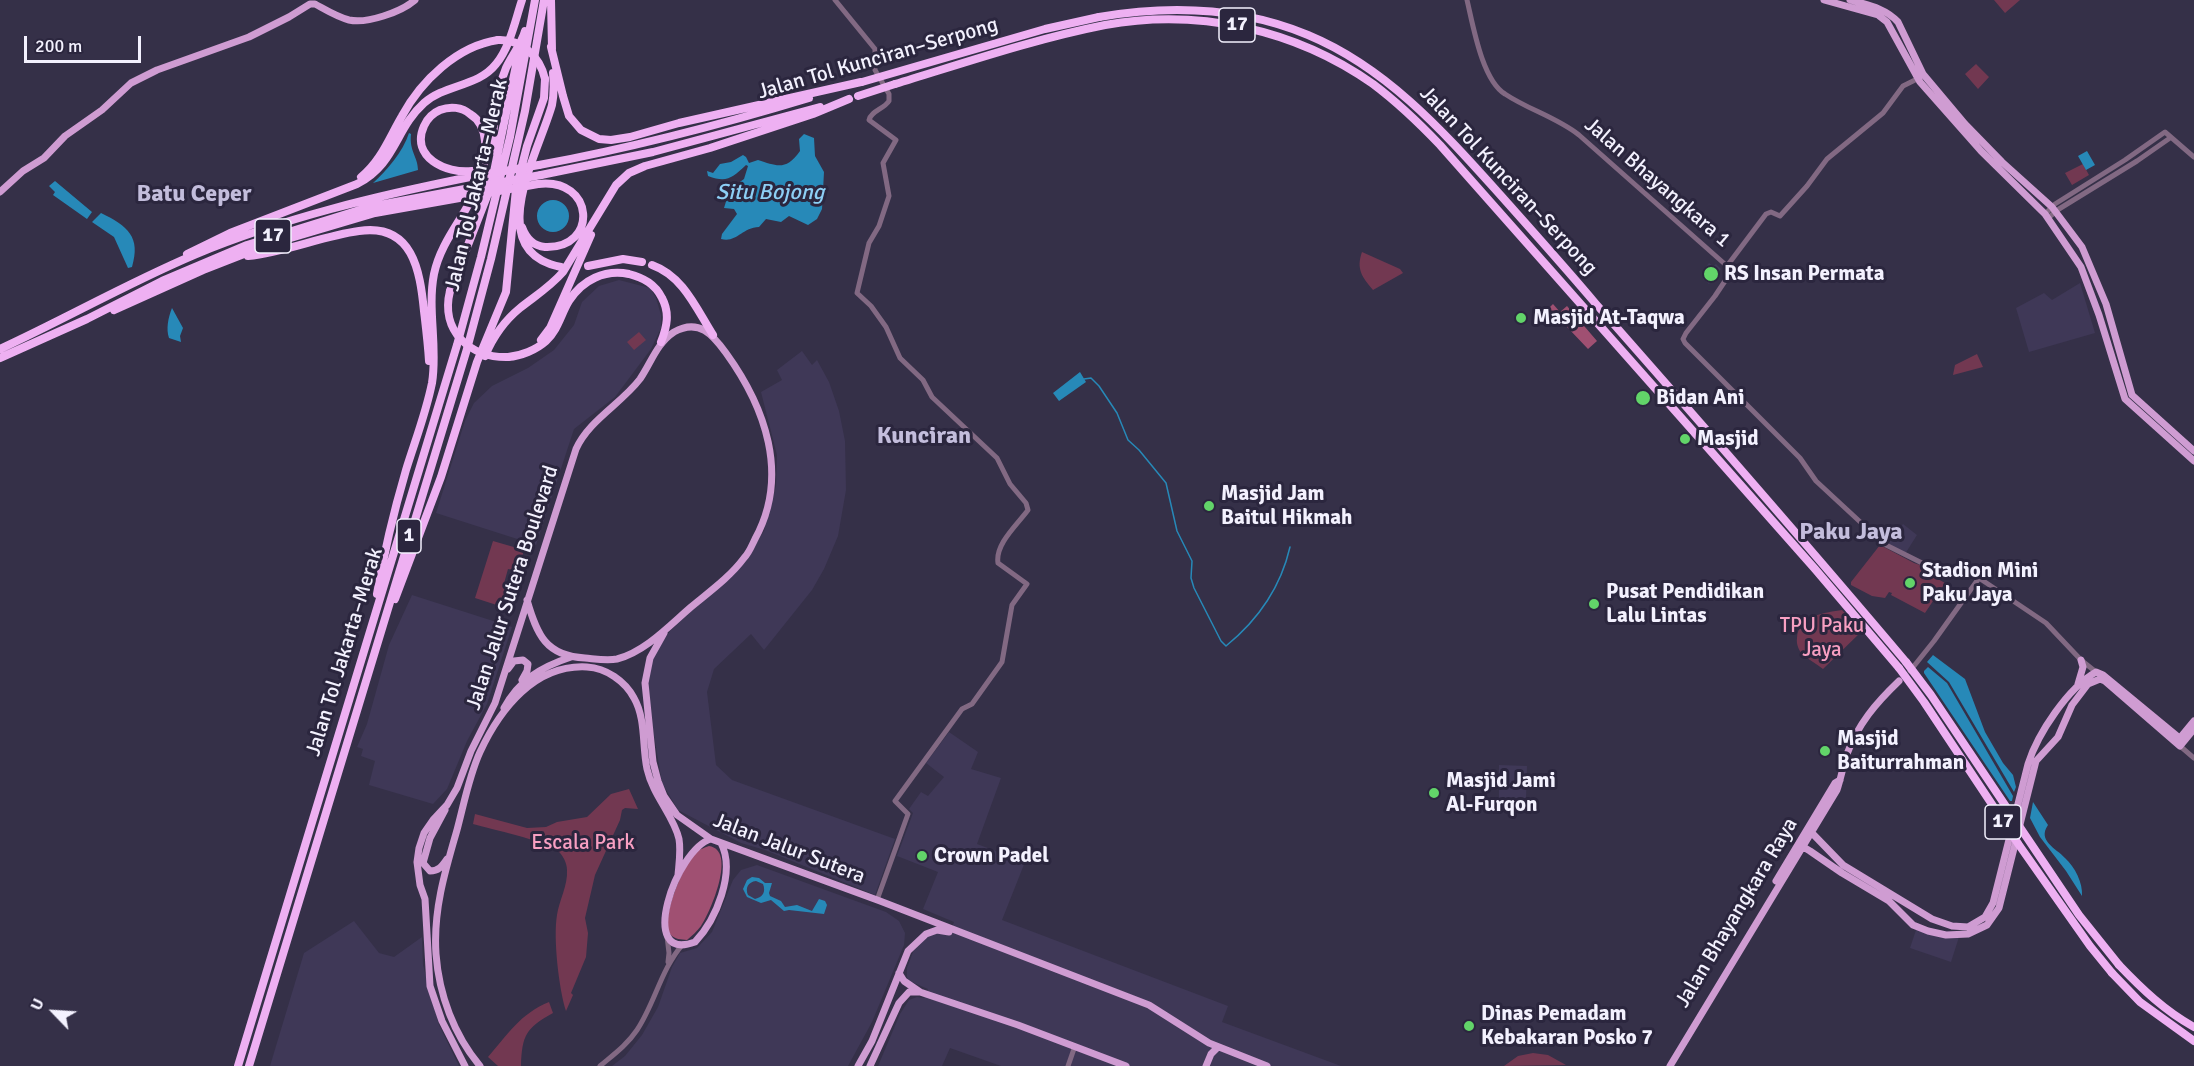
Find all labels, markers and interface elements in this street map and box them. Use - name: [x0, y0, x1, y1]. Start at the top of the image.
- road number: 17: [1219, 8, 1255, 42]
- street label: Jalan Tol Kunciran–Serpong: [755, 13, 1001, 105]
- scale bar: [27, 24, 144, 62]
- text: 200 m: [35, 35, 82, 57]
- street label: Jalan Tol Jakarta–Merak: [440, 76, 514, 294]
- street label: Jalan Tol Kunciran–Serpong: [1414, 81, 1602, 281]
- street label: Jalan Bhayangkara 1: [1579, 113, 1735, 253]
- water label: Situ Bojong: [716, 180, 824, 206]
- district label: Batu Ceper: [136, 181, 252, 209]
- road number: 17: [255, 219, 291, 253]
- place label: RS Insan Permata: [1724, 261, 1884, 287]
- marker: RS Insan Permata: [1702, 265, 1720, 283]
- place label: Masjid At-Taqwa: [1533, 305, 1685, 331]
- marker: Masjid At-Taqwa: [1514, 311, 1528, 325]
- place label: Bidan Ani: [1656, 385, 1744, 411]
- marker: Bidan Ani: [1634, 389, 1652, 407]
- district label: Kunciran: [877, 423, 971, 451]
- place label: Masjid: [1697, 426, 1759, 452]
- marker: Masjid: [1678, 432, 1692, 446]
- street label: Jalan Jalur Sutera Boulevard: [462, 463, 564, 713]
- place label: Masjid Jam Baitul Hikmah: [1221, 481, 1352, 531]
- marker: Masjid Jam Baitul Hikmah: [1202, 499, 1216, 513]
- road number: 1: [397, 519, 421, 553]
- district label: Paku Jaya: [1799, 519, 1903, 547]
- street label: Jalan Tol Jakarta–Merak: [301, 545, 389, 759]
- place label: Stadion Mini Paku Jaya: [1922, 558, 2038, 608]
- marker: Stadion Mini Paku Jaya: [1903, 576, 1917, 590]
- place label: Pusat Pendidikan Lalu Lintas: [1606, 579, 1764, 629]
- marker: Pusat Pendidikan Lalu Lintas: [1587, 597, 1601, 611]
- park label: TPU Paku Jaya: [1780, 613, 1864, 663]
- place label: Masjid Baiturrahman: [1837, 726, 1964, 776]
- marker: Masjid Baiturrahman: [1818, 744, 1832, 758]
- place label: Masjid Jami Al-Furqon: [1446, 768, 1556, 818]
- marker: Masjid Jami Al-Furqon: [1427, 786, 1441, 800]
- road number: 17: [1985, 805, 2021, 839]
- street label: Jalan Jalur Sutera: [709, 808, 869, 890]
- street label: Jalan Bhayangkara Raya: [1670, 814, 1804, 1012]
- park label: Escala Park: [531, 830, 635, 856]
- place label: Crown Padel: [934, 843, 1049, 869]
- marker: Crown Padel: [915, 849, 929, 863]
- north arrow: [24, 982, 84, 1042]
- text: U: [26, 995, 49, 1014]
- place label: Dinas Pemadam Kebakaran Posko 7: [1481, 1001, 1653, 1051]
- marker: Dinas Pemadam Kebakaran Posko 7: [1462, 1019, 1476, 1033]

